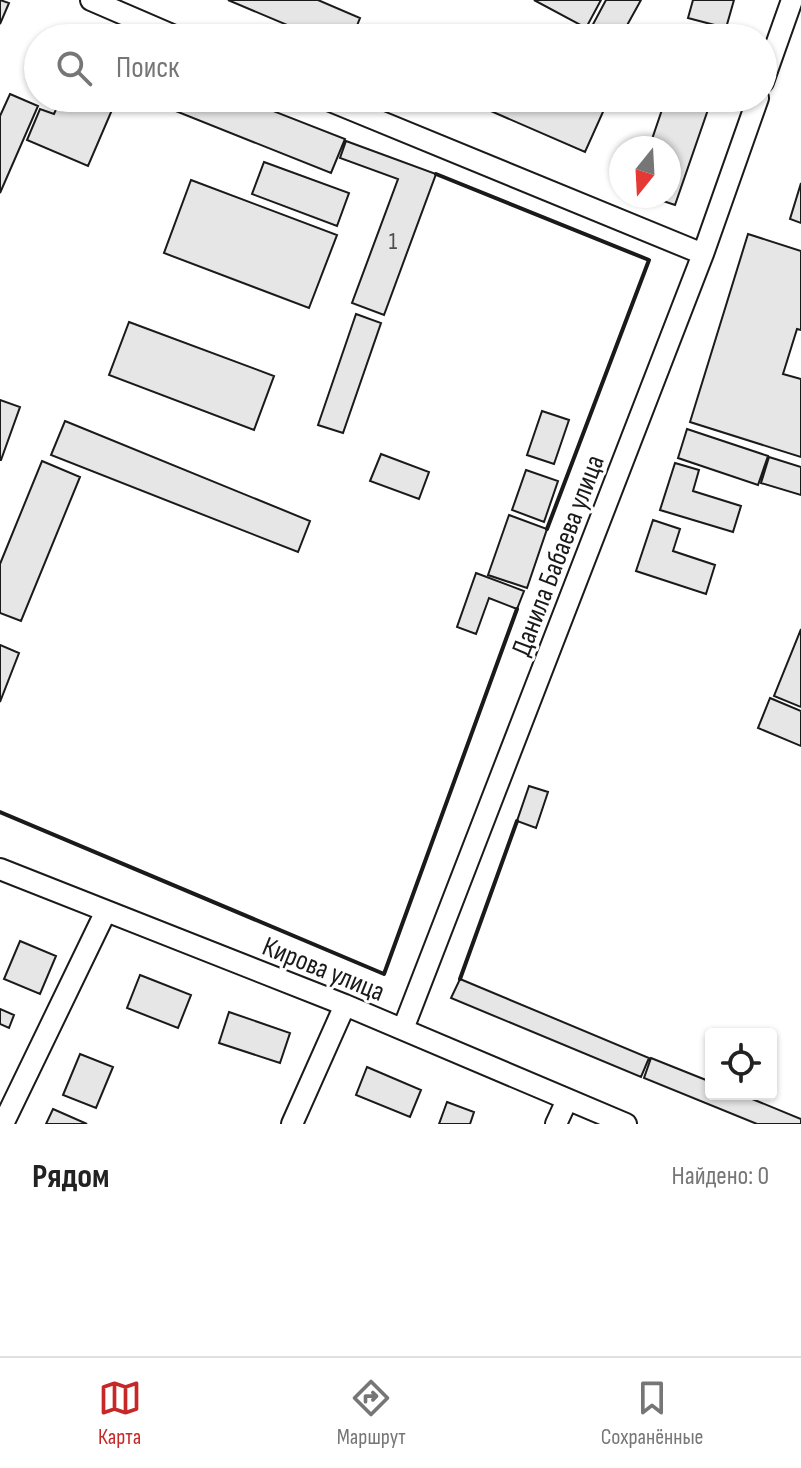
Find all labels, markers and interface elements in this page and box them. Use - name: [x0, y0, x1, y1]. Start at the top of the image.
- search box: [24, 24, 777, 112]
- icon: search: [52, 46, 96, 90]
- text: Поиск: [116, 50, 179, 86]
- north arrow: [609, 136, 681, 208]
- house number: 1: [389, 227, 398, 256]
- street label: Данила Бабаева улица: [505, 451, 612, 661]
- street label: Кирова улица: [258, 930, 389, 1009]
- map controls: [705, 1028, 777, 1100]
- button: locate: [705, 1028, 777, 1100]
- text: Рядом: [32, 1156, 110, 1197]
- text: Найдено: 0: [671, 1161, 769, 1192]
- tab: Карта: [98, 1376, 142, 1451]
- tab: Маршрут: [337, 1376, 406, 1451]
- tab: Сохранённые: [601, 1376, 703, 1451]

